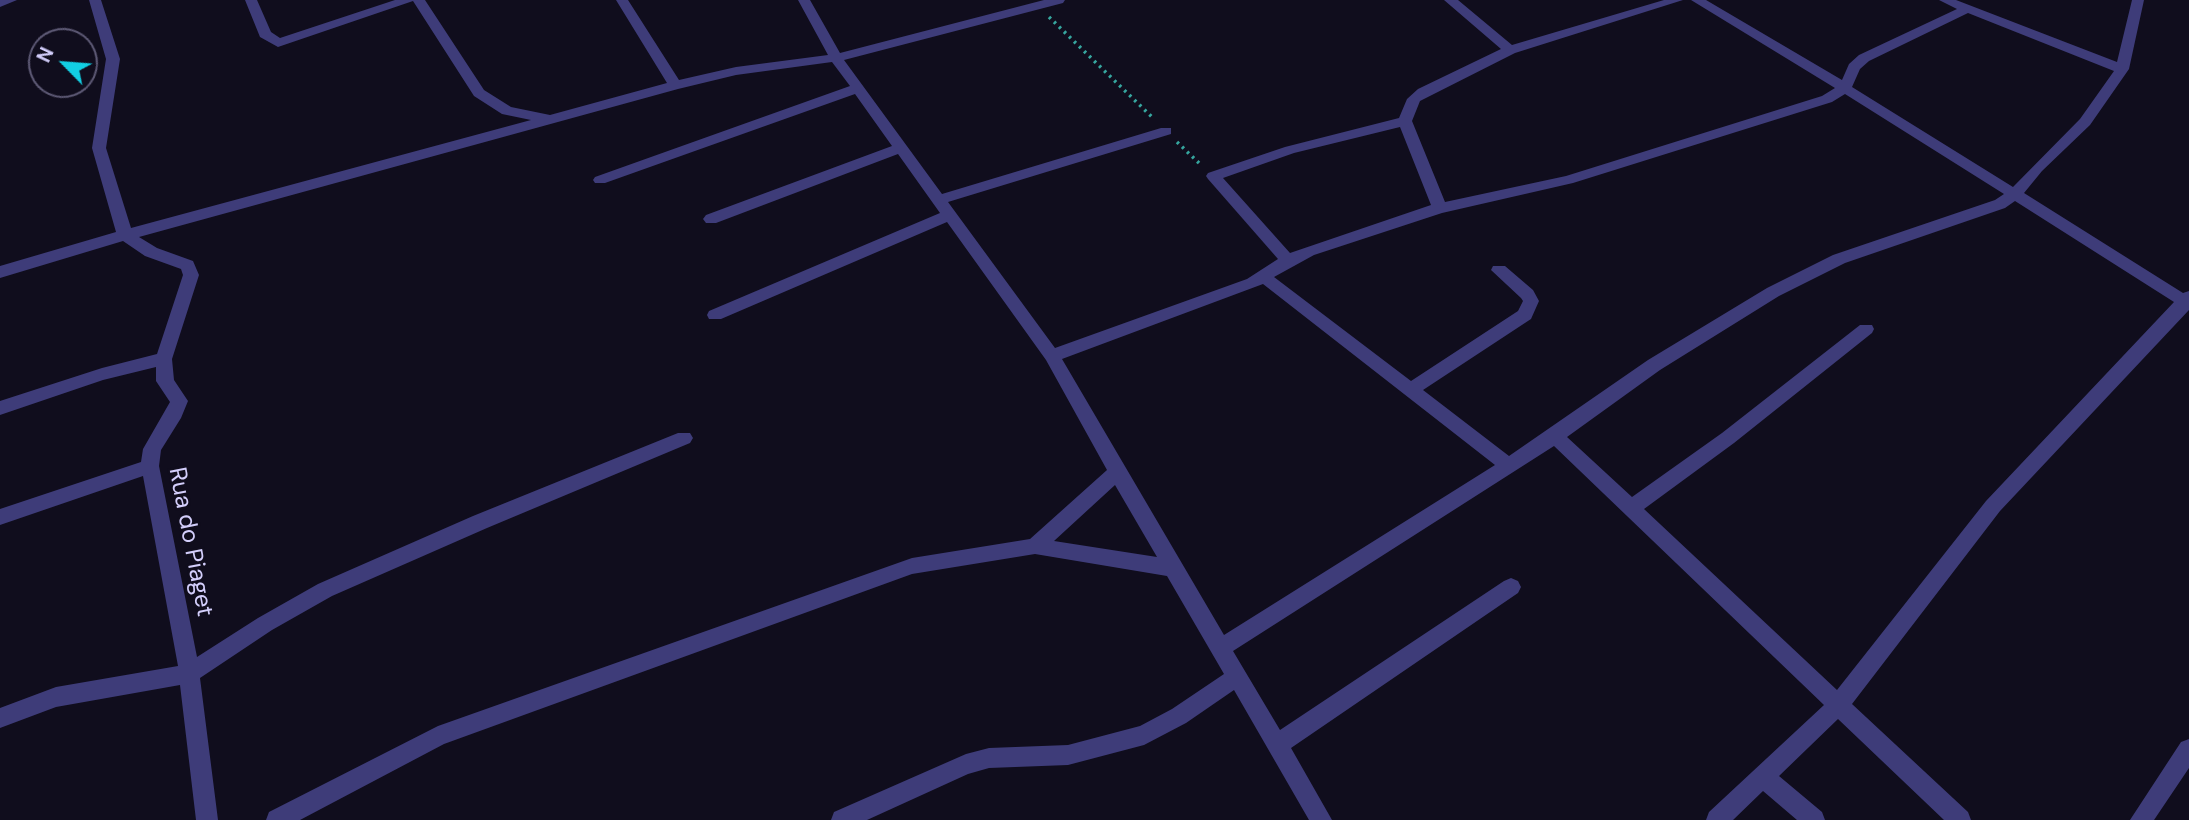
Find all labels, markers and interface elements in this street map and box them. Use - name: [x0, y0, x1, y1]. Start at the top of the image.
- north arrow: [28, 28, 98, 98]
- text: N: [31, 43, 60, 66]
- street label: Rua do Piaget: [161, 465, 219, 619]

